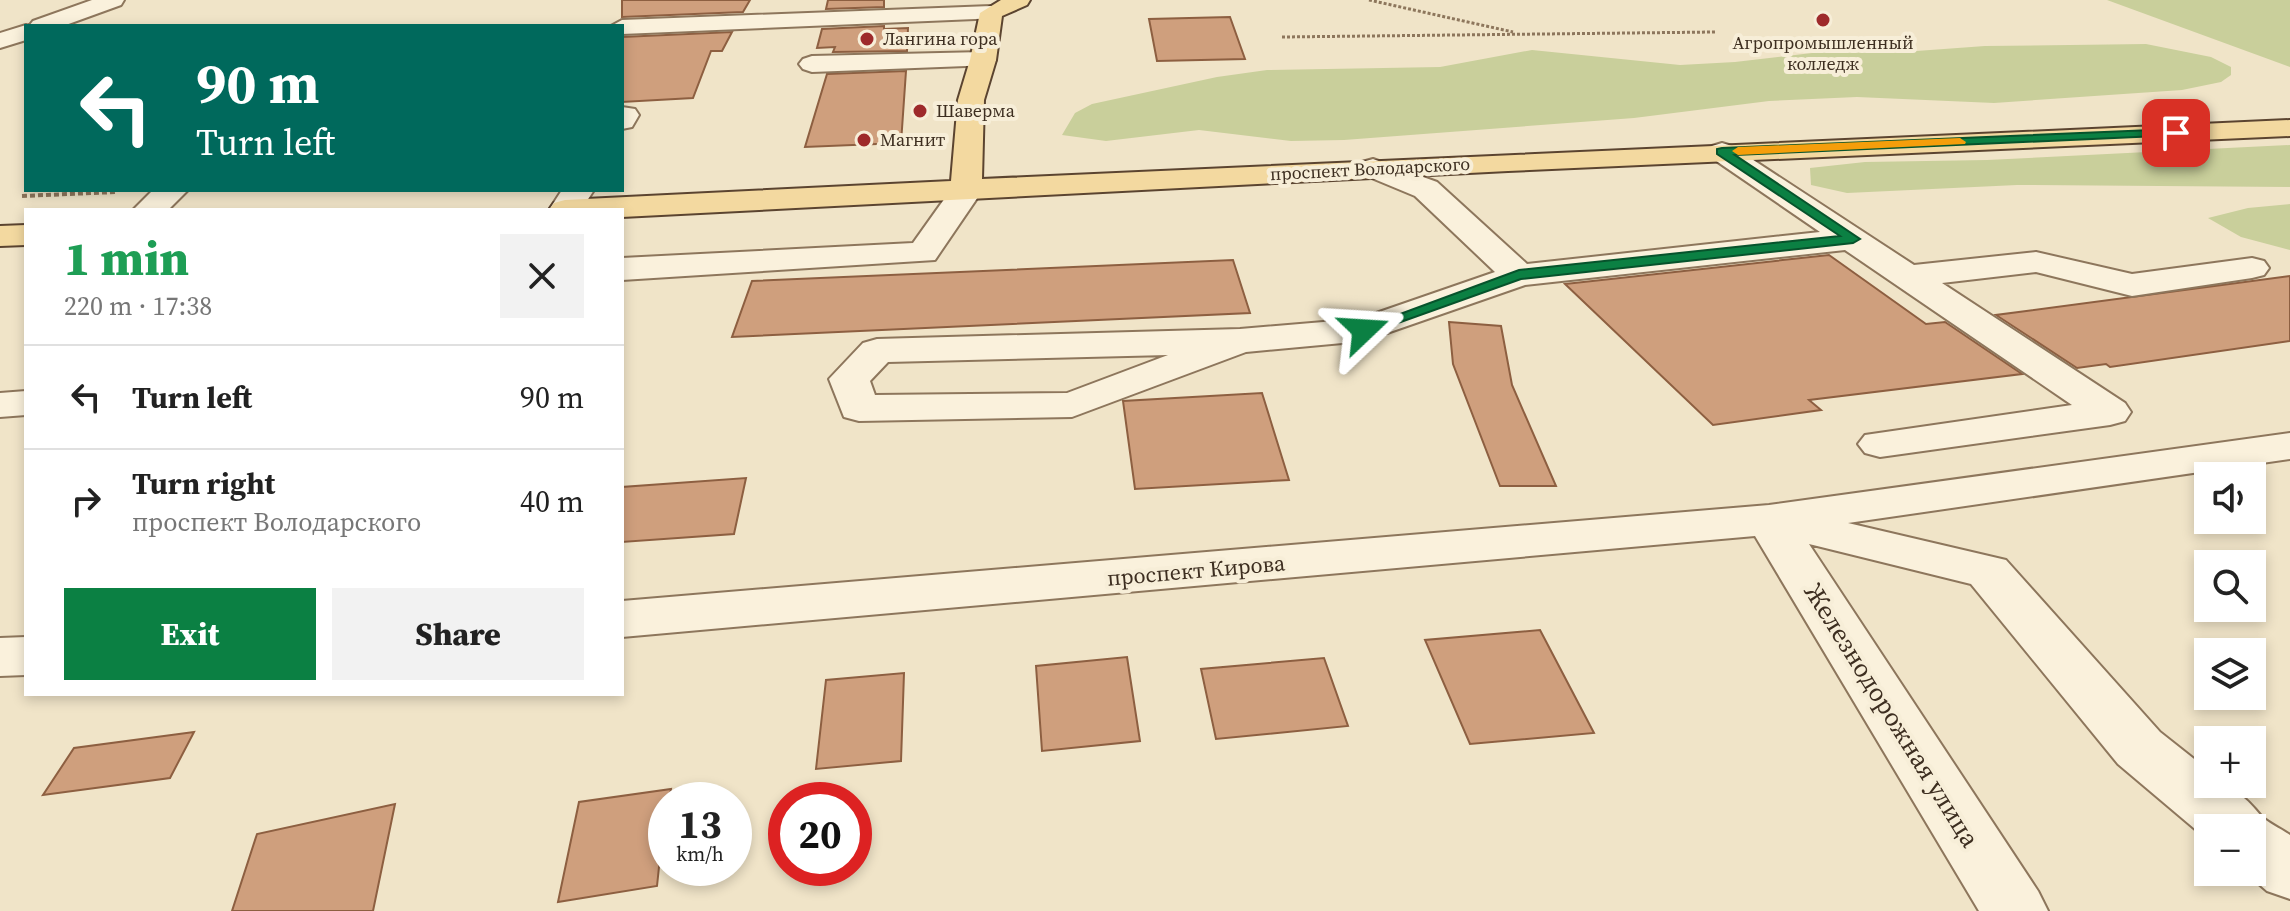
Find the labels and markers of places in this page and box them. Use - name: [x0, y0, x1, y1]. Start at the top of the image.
- marker: Агропромышленный колледж: [1814, 11, 1832, 29]
- place label: Лангина гора: [883, 26, 998, 51]
- marker: Лангина гора: [858, 30, 876, 48]
- place label: Агропромышленный колледж: [1732, 30, 1914, 76]
- place label: Шаверма: [936, 98, 1016, 123]
- pin: [2142, 99, 2210, 167]
- marker: Шаверма: [911, 102, 929, 120]
- place label: Магнит: [880, 127, 946, 152]
- marker: Магнит: [855, 131, 873, 149]

